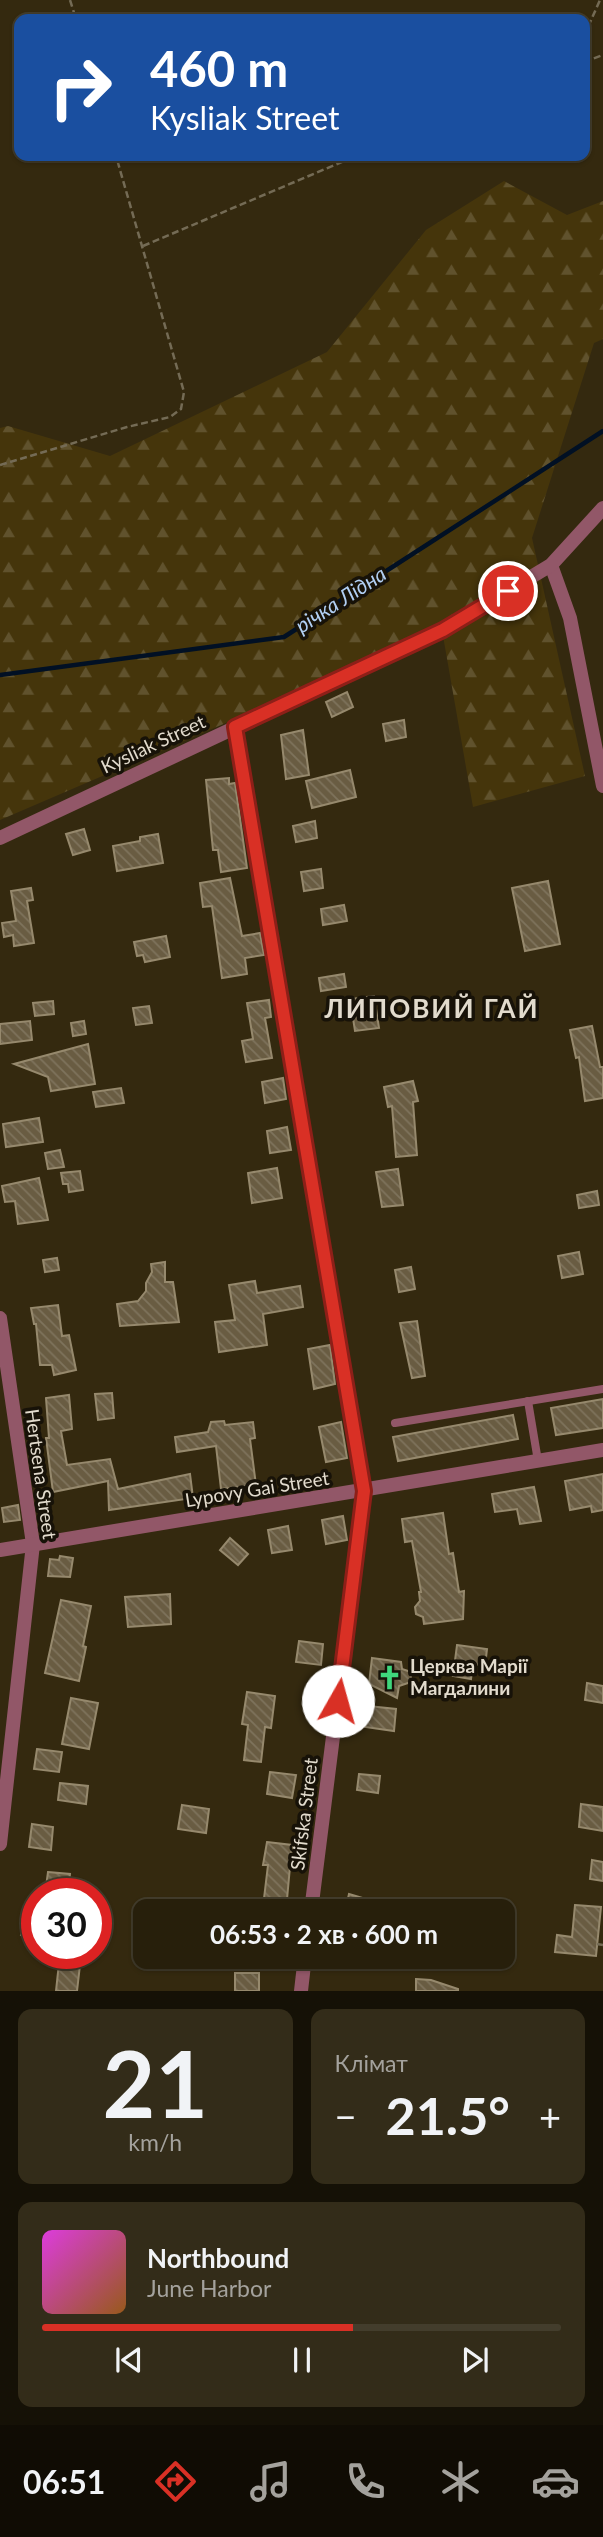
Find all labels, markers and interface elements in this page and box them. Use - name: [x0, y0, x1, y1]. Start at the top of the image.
- text: 460 m: [150, 39, 288, 97]
- icon: right: [35, 42, 126, 133]
- text: Kysliak Street: [150, 98, 339, 137]
- water label: річка Лідна: [290, 560, 390, 637]
- pin: [478, 561, 538, 621]
- icon: arrive: [489, 572, 527, 610]
- street label: Kysliak Street: [97, 709, 209, 778]
- district label: ЛИПОВИЙ ГАЙ: [323, 992, 540, 1024]
- street label: Hertsena Street: [21, 1407, 62, 1541]
- street label: Lypovy Gai Street: [183, 1466, 331, 1511]
- place label: Церква Марії Магдалини: [410, 1654, 529, 1699]
- church icon: Церква Марії Магдалини: [376, 1663, 404, 1691]
- position arrow: [301, 1664, 375, 1738]
- street label: Skifska Street: [285, 1756, 322, 1872]
- speed limit sign: 30: [21, 1878, 112, 1969]
- text: 06:53 · 2 хв · 600 m: [210, 1918, 438, 1950]
- text: 21: [102, 2028, 208, 2137]
- text: Клімат: [335, 2049, 408, 2077]
- text: 21.5°: [386, 2084, 510, 2146]
- text: −: [335, 2093, 357, 2139]
- text: +: [539, 2093, 561, 2139]
- text: km/h: [128, 2128, 182, 2156]
- text: Northbound: [147, 2242, 289, 2274]
- text: June Harbor: [147, 2274, 271, 2302]
- icon: previous: [110, 2341, 148, 2379]
- icon: pause: [283, 2341, 321, 2379]
- icon: next: [456, 2341, 494, 2379]
- icon: directions: [151, 2457, 200, 2506]
- icon: music: [246, 2457, 295, 2506]
- icon: phone: [341, 2457, 390, 2506]
- icon: climate: [436, 2457, 485, 2506]
- icon: car: [531, 2457, 580, 2506]
- text: 06:51: [23, 2462, 105, 2501]

